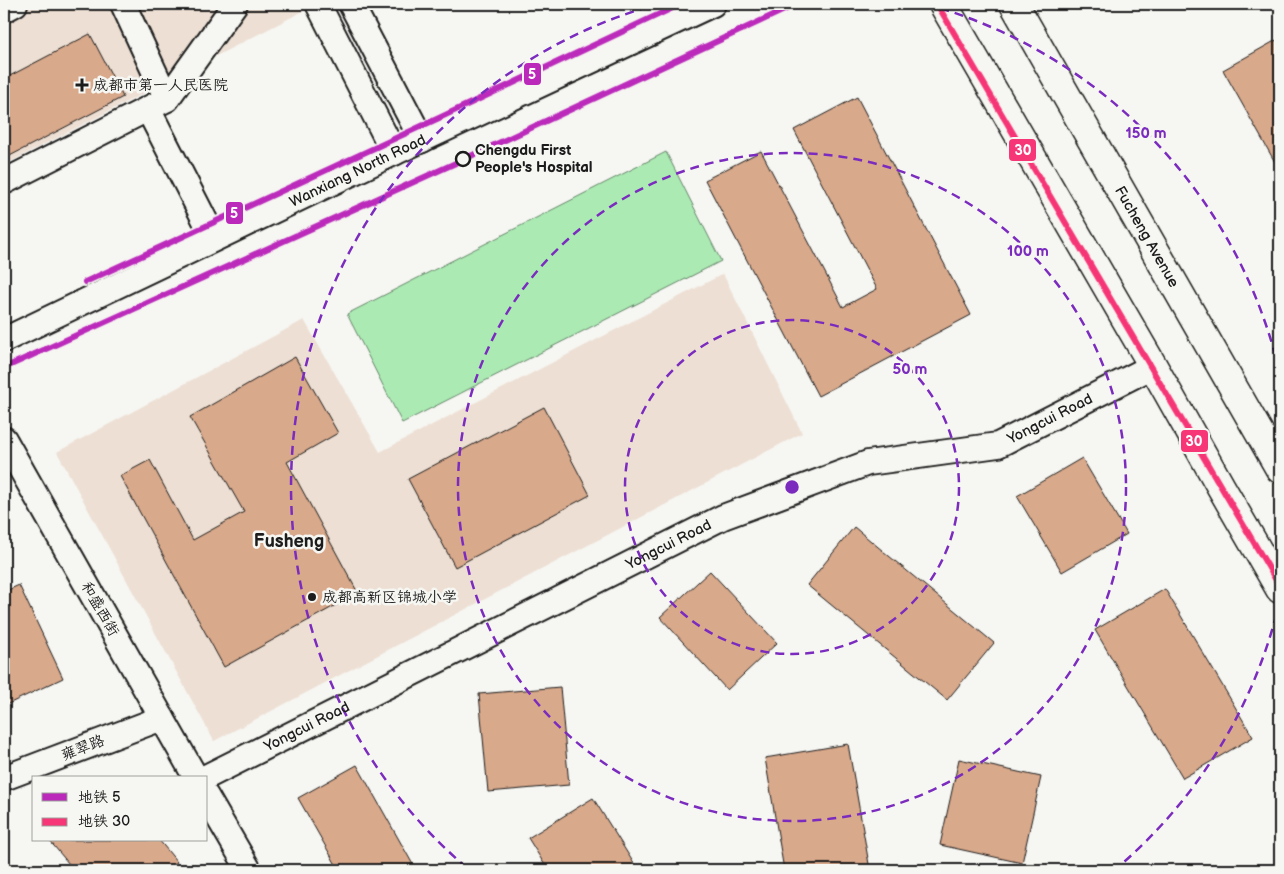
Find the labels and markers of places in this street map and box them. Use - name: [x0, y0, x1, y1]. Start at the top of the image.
- place label: 成都市第一人民医院: [93, 76, 228, 95]
- marker: 成都市第一人民医院: [75, 78, 89, 92]
- place label: Chengdu First People's Hospital: [475, 141, 593, 177]
- marker: Chengdu First People's Hospital: [455, 151, 471, 167]
- centre of rings: [783, 478, 801, 496]
- place label: 成都高新区锦城小学: [322, 588, 457, 607]
- marker: 成都高新区锦城小学: [306, 591, 318, 603]

